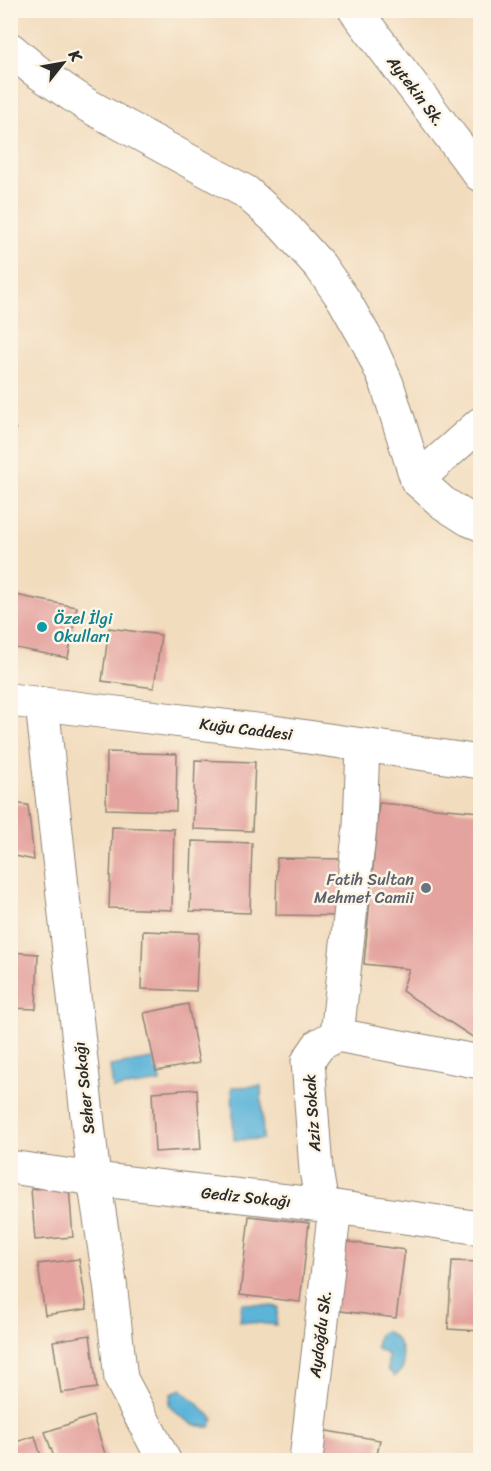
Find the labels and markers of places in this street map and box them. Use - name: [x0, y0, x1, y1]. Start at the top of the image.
- place label: Özel İlgi Okulları: [54, 604, 113, 651]
- marker: Özel İlgi Okulları: [35, 620, 49, 634]
- place label: Fatih Sultan Mehmet Camii: [314, 865, 415, 912]
- marker: Fatih Sultan Mehmet Camii: [419, 881, 433, 895]

